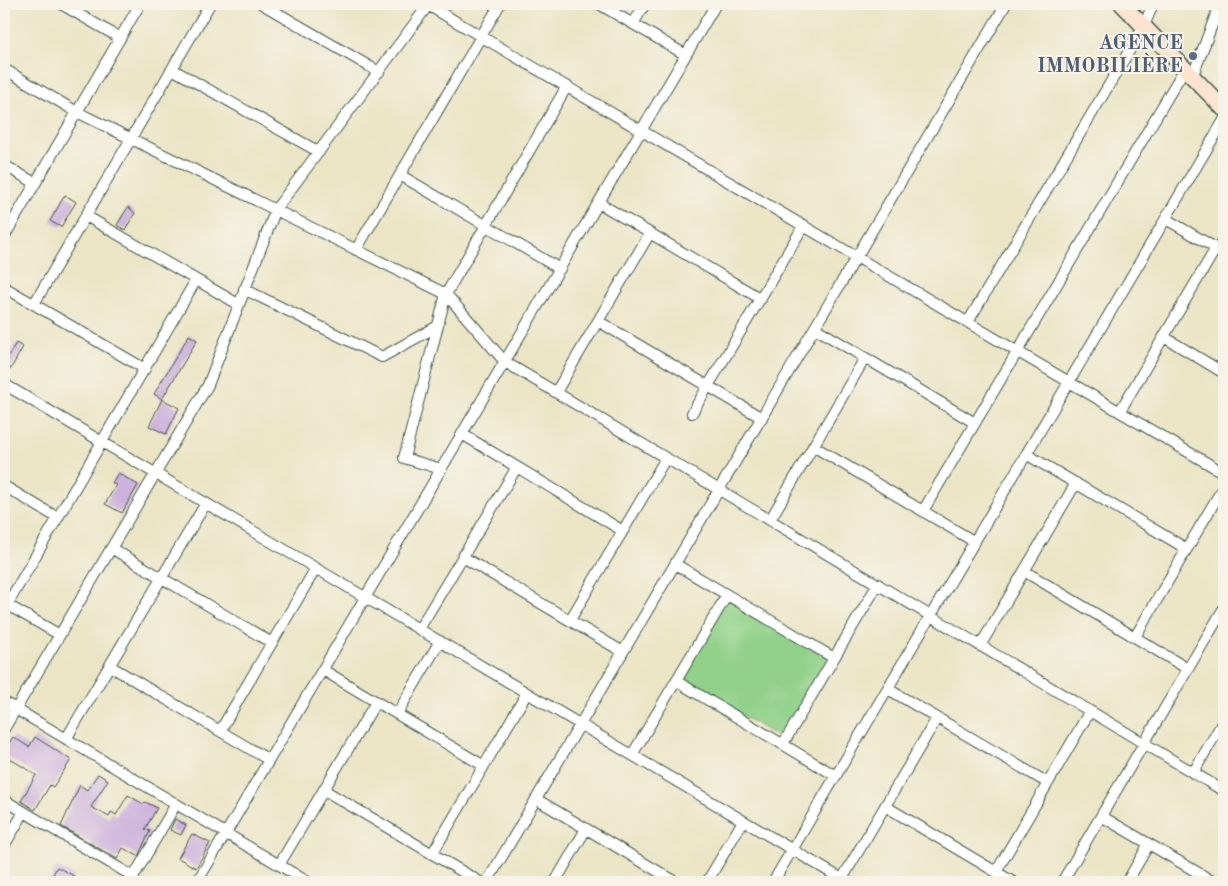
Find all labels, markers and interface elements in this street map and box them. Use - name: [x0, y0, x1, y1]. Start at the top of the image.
- place label: AGENCE IMMOBILIÈRE: [1037, 34, 1183, 77]
- marker: AGENCE IMMOBILIÈRE: [1187, 50, 1199, 62]

